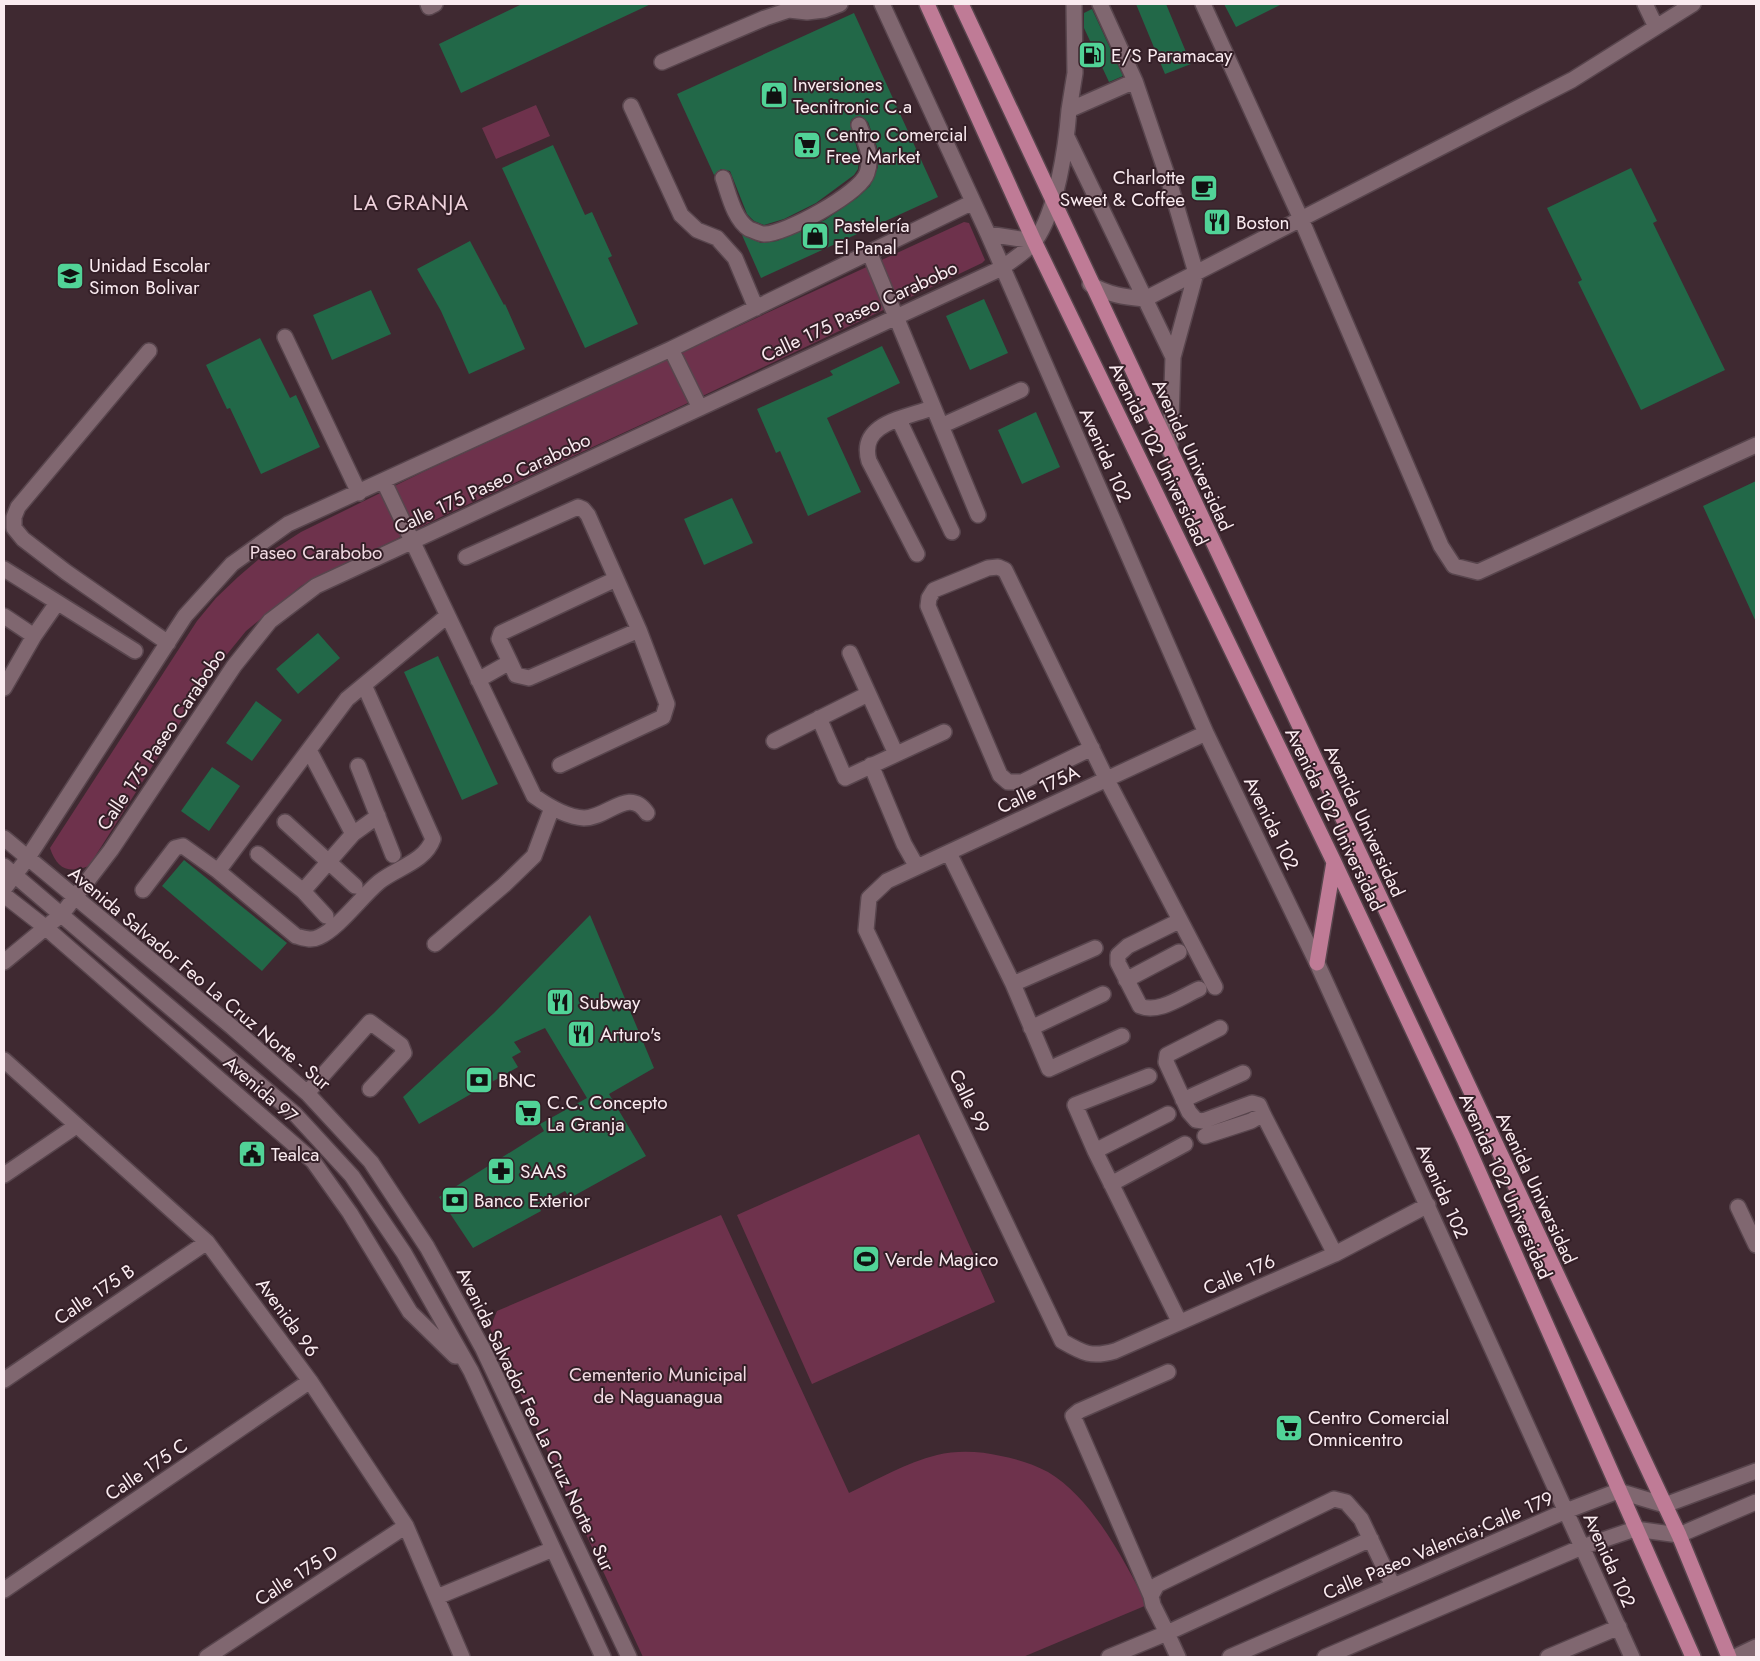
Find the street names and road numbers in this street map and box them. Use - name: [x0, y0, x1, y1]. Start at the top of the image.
- street label: Calle 175 Paseo Carabobo: [757, 254, 962, 369]
- street label: Avenida 102 Universidad: [1105, 359, 1213, 549]
- street label: Avenida Universidad: [1146, 375, 1240, 536]
- street label: Avenida 102: [1075, 404, 1137, 506]
- street label: Calle 175 Paseo Carabobo: [390, 426, 595, 541]
- street label: Calle 175 Paseo Carabobo: [90, 643, 232, 836]
- street label: Avenida 102 Universidad: [1278, 723, 1391, 916]
- street label: Avenida Universidad: [1318, 741, 1412, 902]
- street label: Calle 175A: [993, 758, 1084, 820]
- street label: Avenida 102: [1237, 772, 1306, 874]
- street label: Avenida Salvador Feo La Cruz Norte - Sur: [63, 860, 337, 1097]
- street label: Avenida 97: [218, 1050, 304, 1129]
- street label: Calle 99: [942, 1065, 997, 1138]
- street label: Avenida 102 Universidad: [1452, 1089, 1559, 1284]
- street label: Avenida Universidad: [1490, 1108, 1584, 1269]
- street label: Avenida 102: [1410, 1140, 1475, 1243]
- street label: Calle 176: [1199, 1247, 1279, 1302]
- street label: Calle 175 B: [49, 1258, 140, 1331]
- street label: Avenida Salvador Feo La Cruz Norte - Sur: [450, 1263, 621, 1576]
- street label: Avenida 96: [250, 1272, 326, 1362]
- street label: Calle 175 C: [100, 1432, 193, 1507]
- street label: Calle Paseo Valencia;Calle 179: [1319, 1485, 1558, 1606]
- street label: Avenida 102: [1577, 1509, 1642, 1612]
- street label: Calle 175 D: [249, 1538, 343, 1612]

